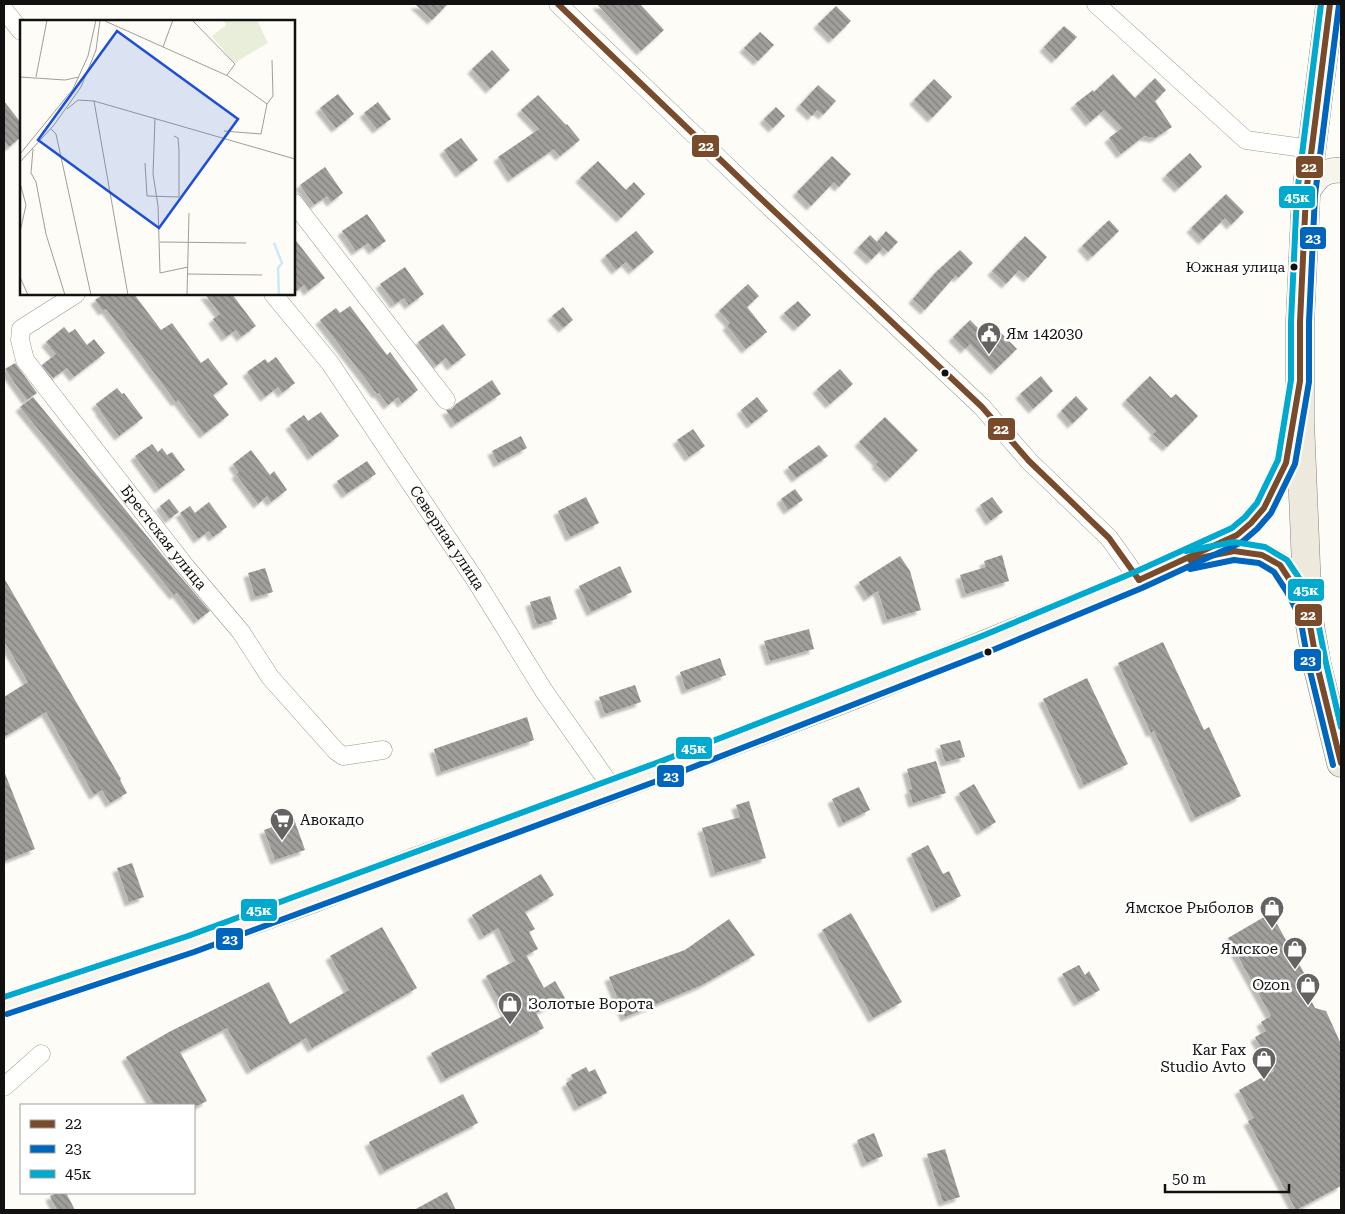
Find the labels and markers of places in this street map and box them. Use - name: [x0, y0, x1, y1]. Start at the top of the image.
- place label: Южная улица: [1186, 259, 1285, 275]
- marker: Южная улица: [1289, 262, 1299, 272]
- public building icon: Ям 142030: [976, 321, 1002, 355]
- place label: Ям 142030: [1006, 325, 1083, 343]
- unlabelled marker: [940, 368, 950, 378]
- unlabelled marker: [983, 647, 993, 657]
- supermarket icon: Авокадо: [269, 807, 295, 841]
- place label: Авокадо: [300, 811, 364, 829]
- shop icon: Ямское Рыболов: [1259, 895, 1285, 929]
- place label: Ямское Рыболов: [1125, 899, 1254, 917]
- shop icon: Ямское: [1282, 936, 1308, 970]
- place label: Ямское: [1221, 940, 1278, 958]
- shop icon: Ozon: [1295, 972, 1321, 1006]
- place label: Ozon: [1252, 976, 1290, 994]
- shop icon: Золотые Ворота: [497, 991, 523, 1025]
- place label: Золотые Ворота: [528, 995, 653, 1013]
- place label: Kar Fax Studio Avto: [1161, 1041, 1246, 1076]
- shop icon: Kar Fax Studio Avto: [1251, 1046, 1277, 1080]

